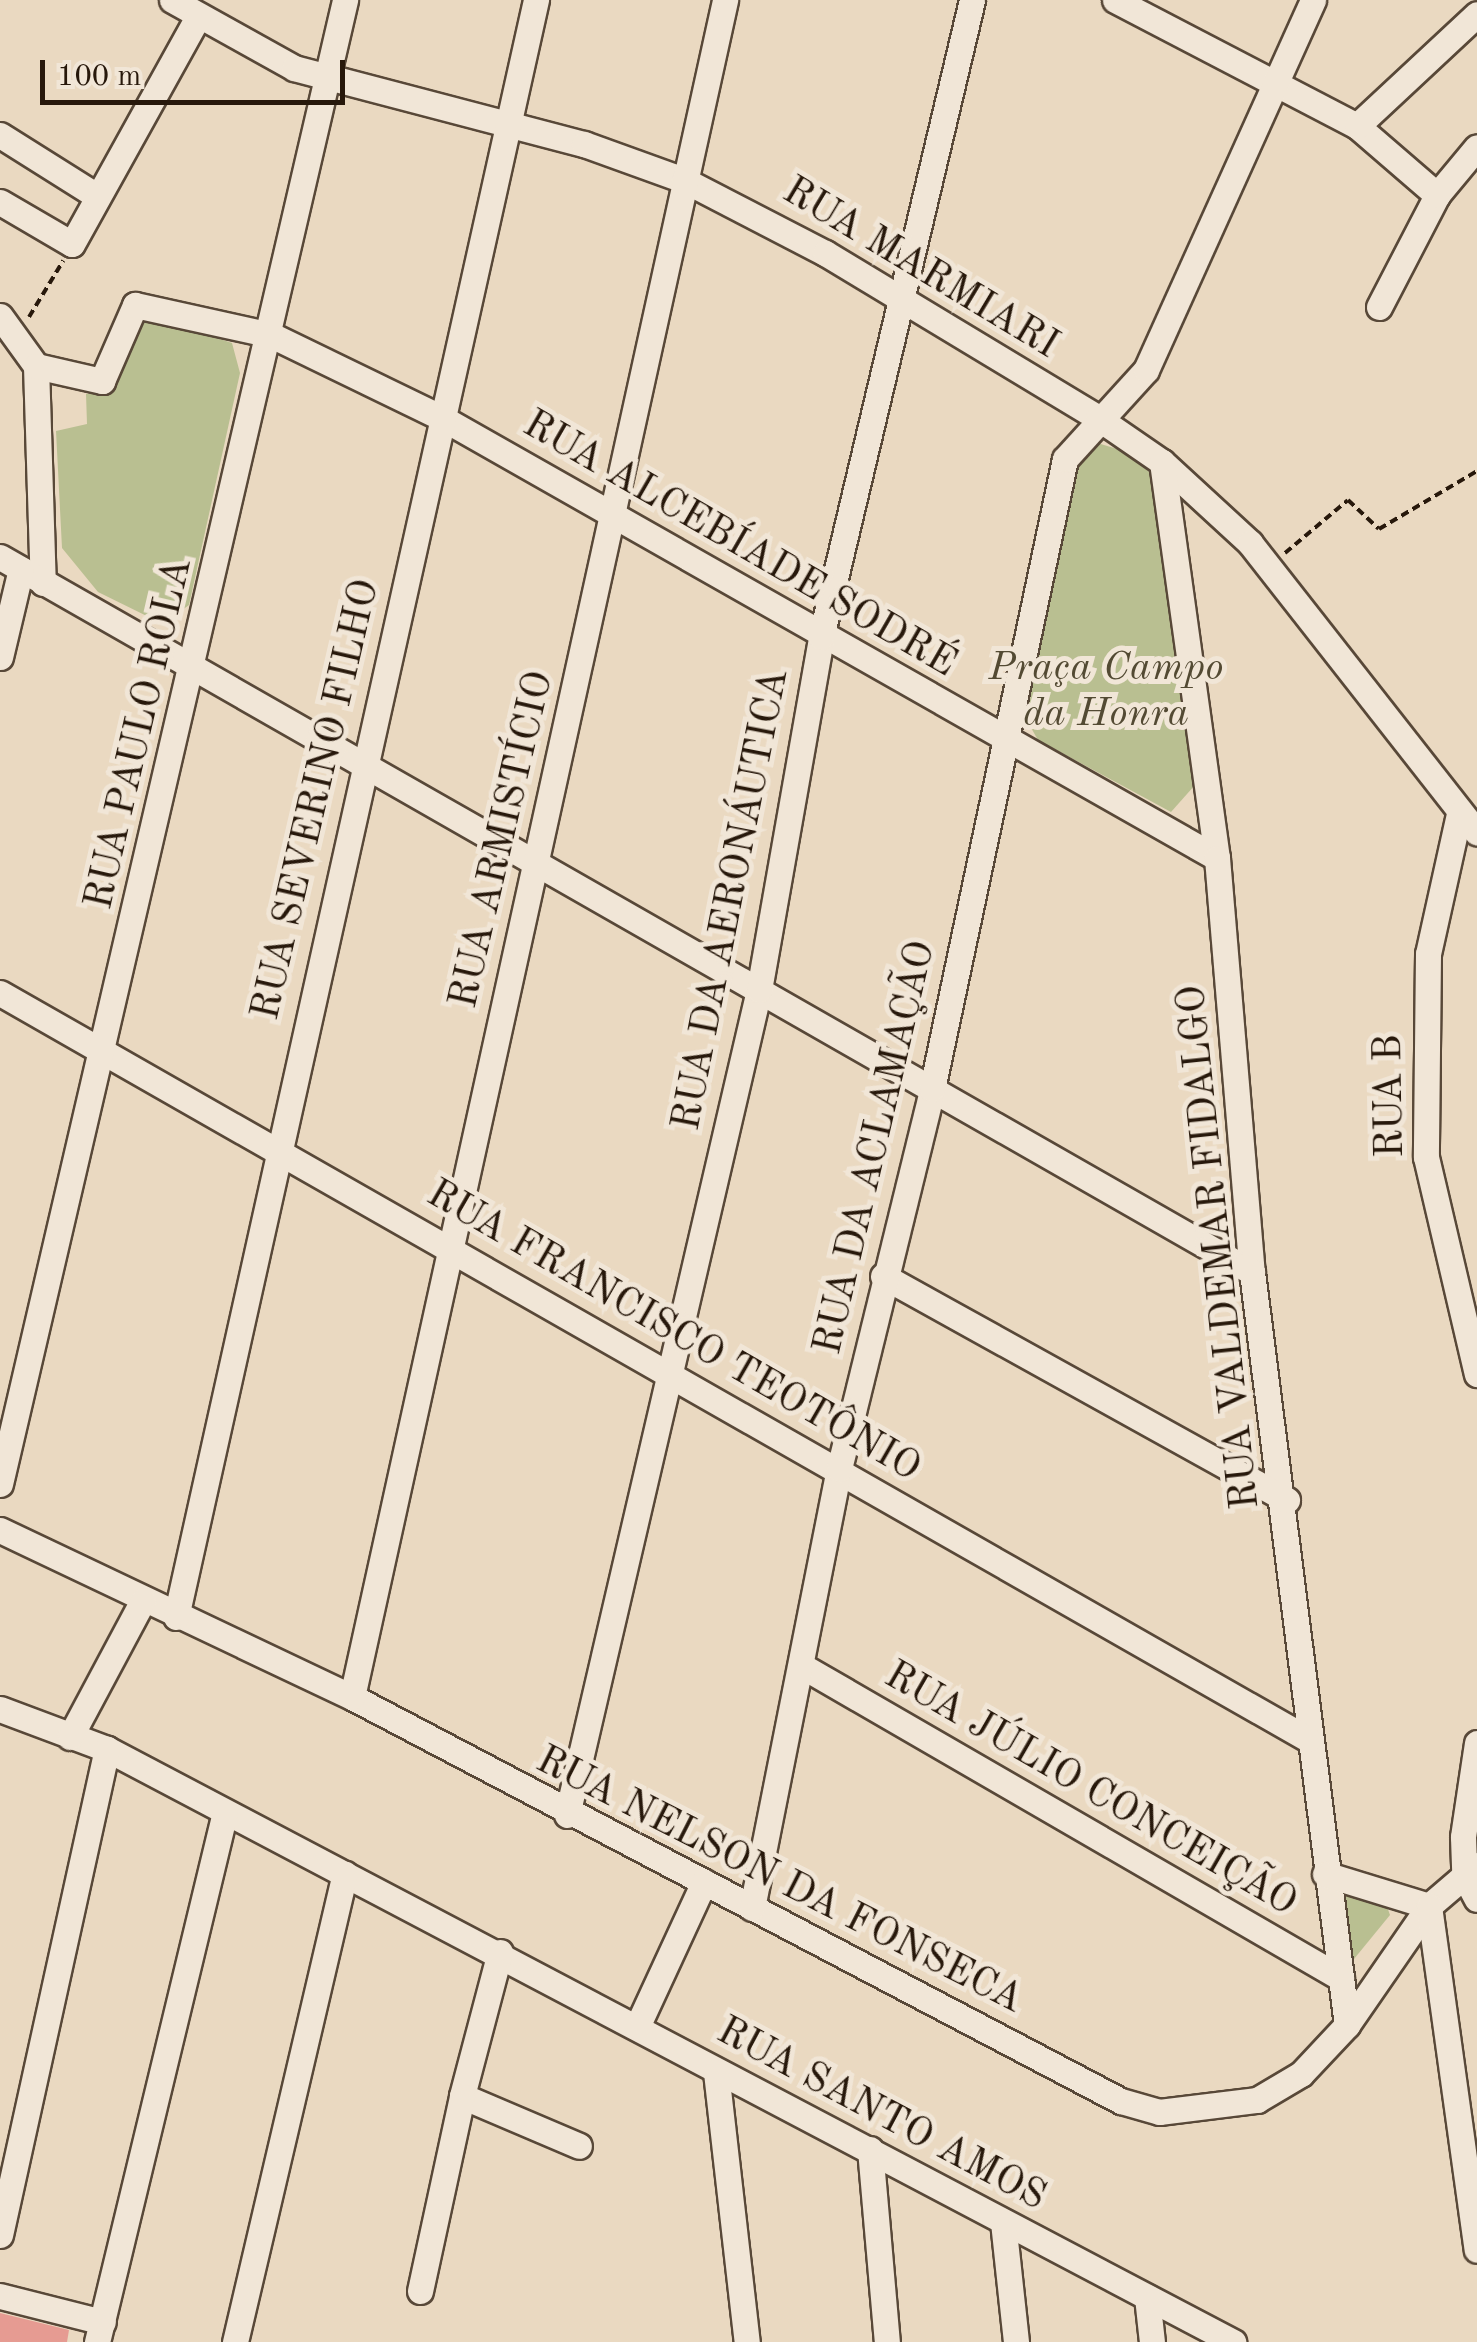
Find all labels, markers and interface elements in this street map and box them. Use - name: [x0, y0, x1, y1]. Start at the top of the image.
- scale bar: [45, 40, 350, 102]
- text: 100 m: [57, 62, 141, 92]
- street label: RUA MARMIARI: [773, 168, 1067, 370]
- street label: RUA ALCEBÍADE SODRÉ: [514, 401, 964, 689]
- street label: RUA PAULO ROLA: [76, 554, 204, 914]
- street label: RUA SEVERINO FILHO: [243, 575, 391, 1025]
- park label: Praça Campo da Honra: [989, 645, 1223, 739]
- street label: RUA DA AERONÁUTICA: [664, 665, 800, 1135]
- street label: RUA ARMISTÍCIO: [441, 667, 565, 1013]
- street label: RUA DA ACLAMAÇÃO: [805, 937, 947, 1359]
- street label: RUA VALDEMAR FIDALGO: [1169, 982, 1271, 1512]
- street label: RUA B: [1366, 1034, 1416, 1158]
- street label: RUA FRANCISCO TEOTÔNIO: [418, 1171, 928, 1493]
- street label: RUA JÚLIO CONCEIÇÃO: [875, 1652, 1305, 1928]
- street label: RUA NELSON DA FONSECA: [527, 1737, 1031, 2025]
- street label: RUA SANTO AMOS: [708, 2008, 1054, 2222]

